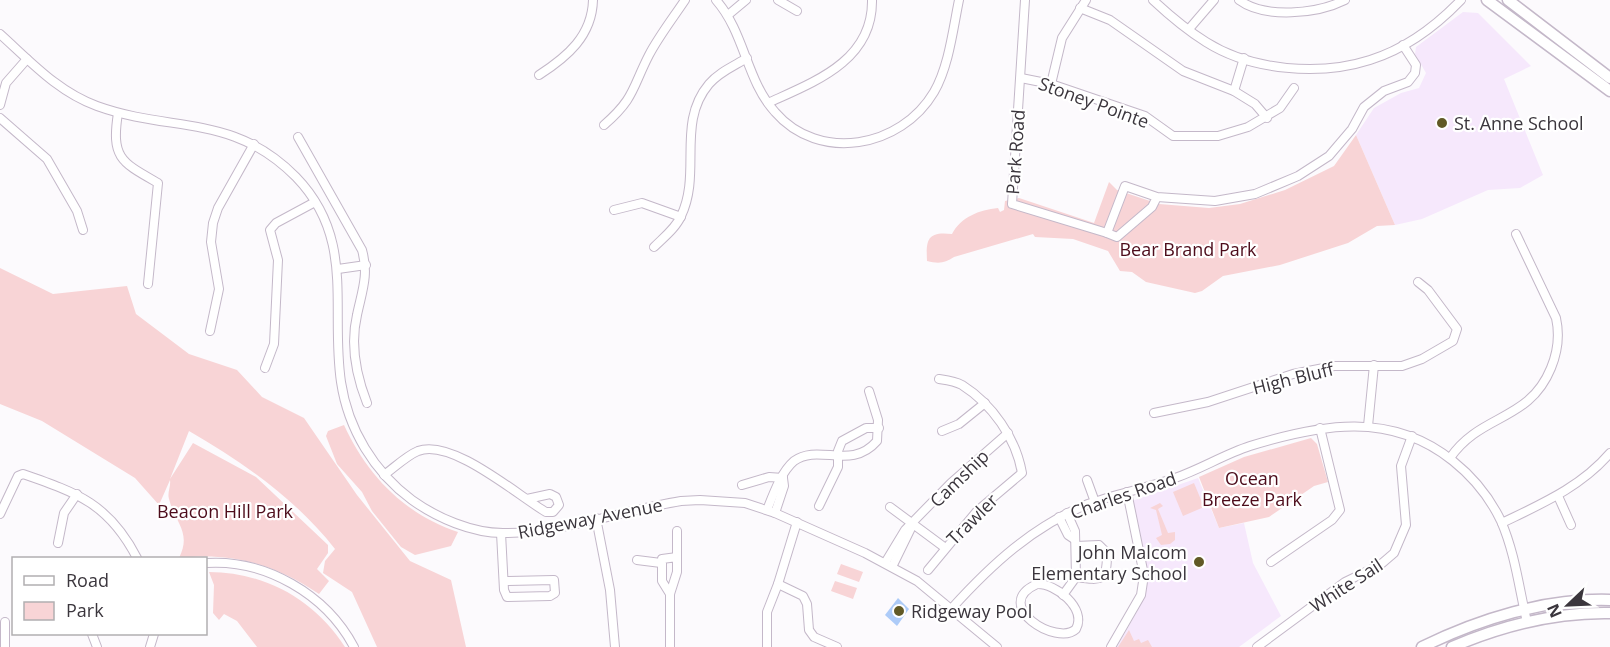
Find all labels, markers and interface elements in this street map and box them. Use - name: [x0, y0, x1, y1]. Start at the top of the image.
- street label: Stoney Pointe: [1036, 71, 1152, 133]
- street label: Park Road: [1000, 109, 1030, 195]
- place label: St. Anne School: [1454, 111, 1584, 135]
- marker: St. Anne School: [1435, 116, 1449, 130]
- park label: Bear Brand Park: [1119, 237, 1257, 261]
- street label: High Bluff: [1250, 356, 1337, 400]
- street label: Camship: [924, 444, 994, 512]
- street label: Charles Road: [1067, 466, 1179, 524]
- park label: Ocean Breeze Park: [1202, 466, 1303, 511]
- street label: Trawler: [941, 488, 1003, 550]
- street label: Ridgeway Avenue: [516, 492, 664, 544]
- park label: Beacon Hill Park: [157, 499, 294, 523]
- place label: John Malcom Elementary School: [1031, 540, 1187, 585]
- street label: White Sail: [1305, 553, 1387, 617]
- marker: John Malcom Elementary School: [1192, 555, 1206, 569]
- legend: [12, 557, 207, 635]
- text: Road: [66, 568, 109, 592]
- north arrow: [1538, 575, 1598, 635]
- text: Park: [66, 598, 104, 622]
- place label: Ridgeway Pool: [911, 599, 1032, 623]
- text: N: [1542, 601, 1567, 621]
- marker: Ridgeway Pool: [892, 604, 906, 618]

